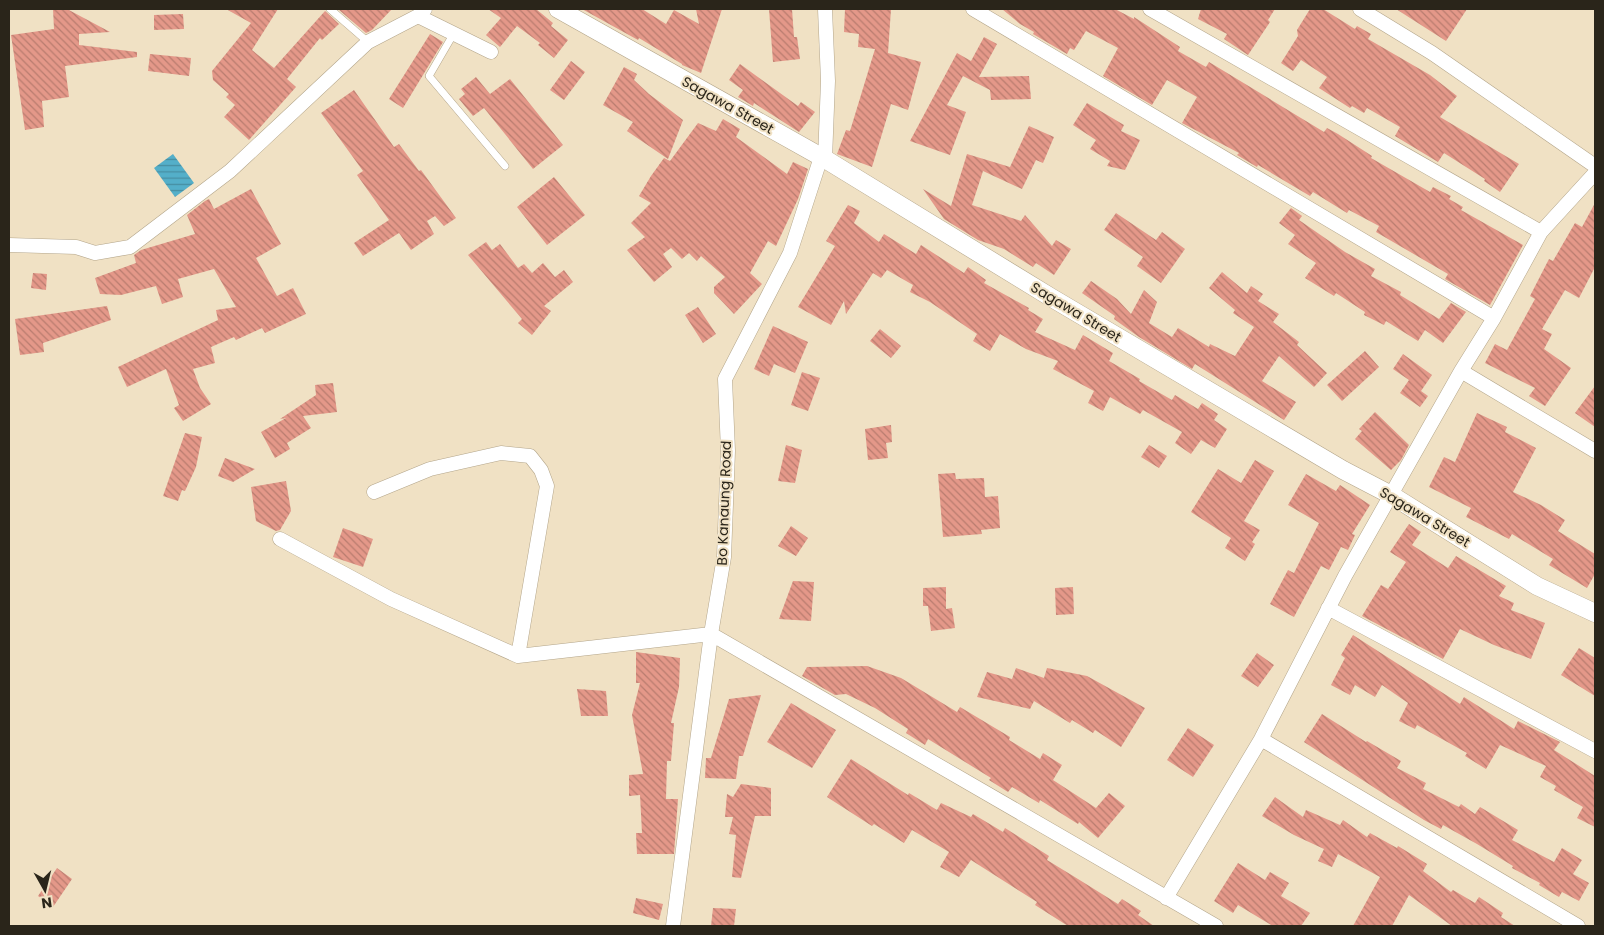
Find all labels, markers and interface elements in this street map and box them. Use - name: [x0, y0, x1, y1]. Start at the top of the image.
- street label: Sagawa Street: [678, 71, 778, 139]
- street label: Sagawa Street: [1027, 277, 1125, 347]
- street label: Bo Kanaung Road: [712, 440, 736, 566]
- street label: Sagawa Street: [1376, 482, 1474, 552]
- north arrow: [20, 865, 70, 915]
- text: N: [40, 892, 53, 914]

